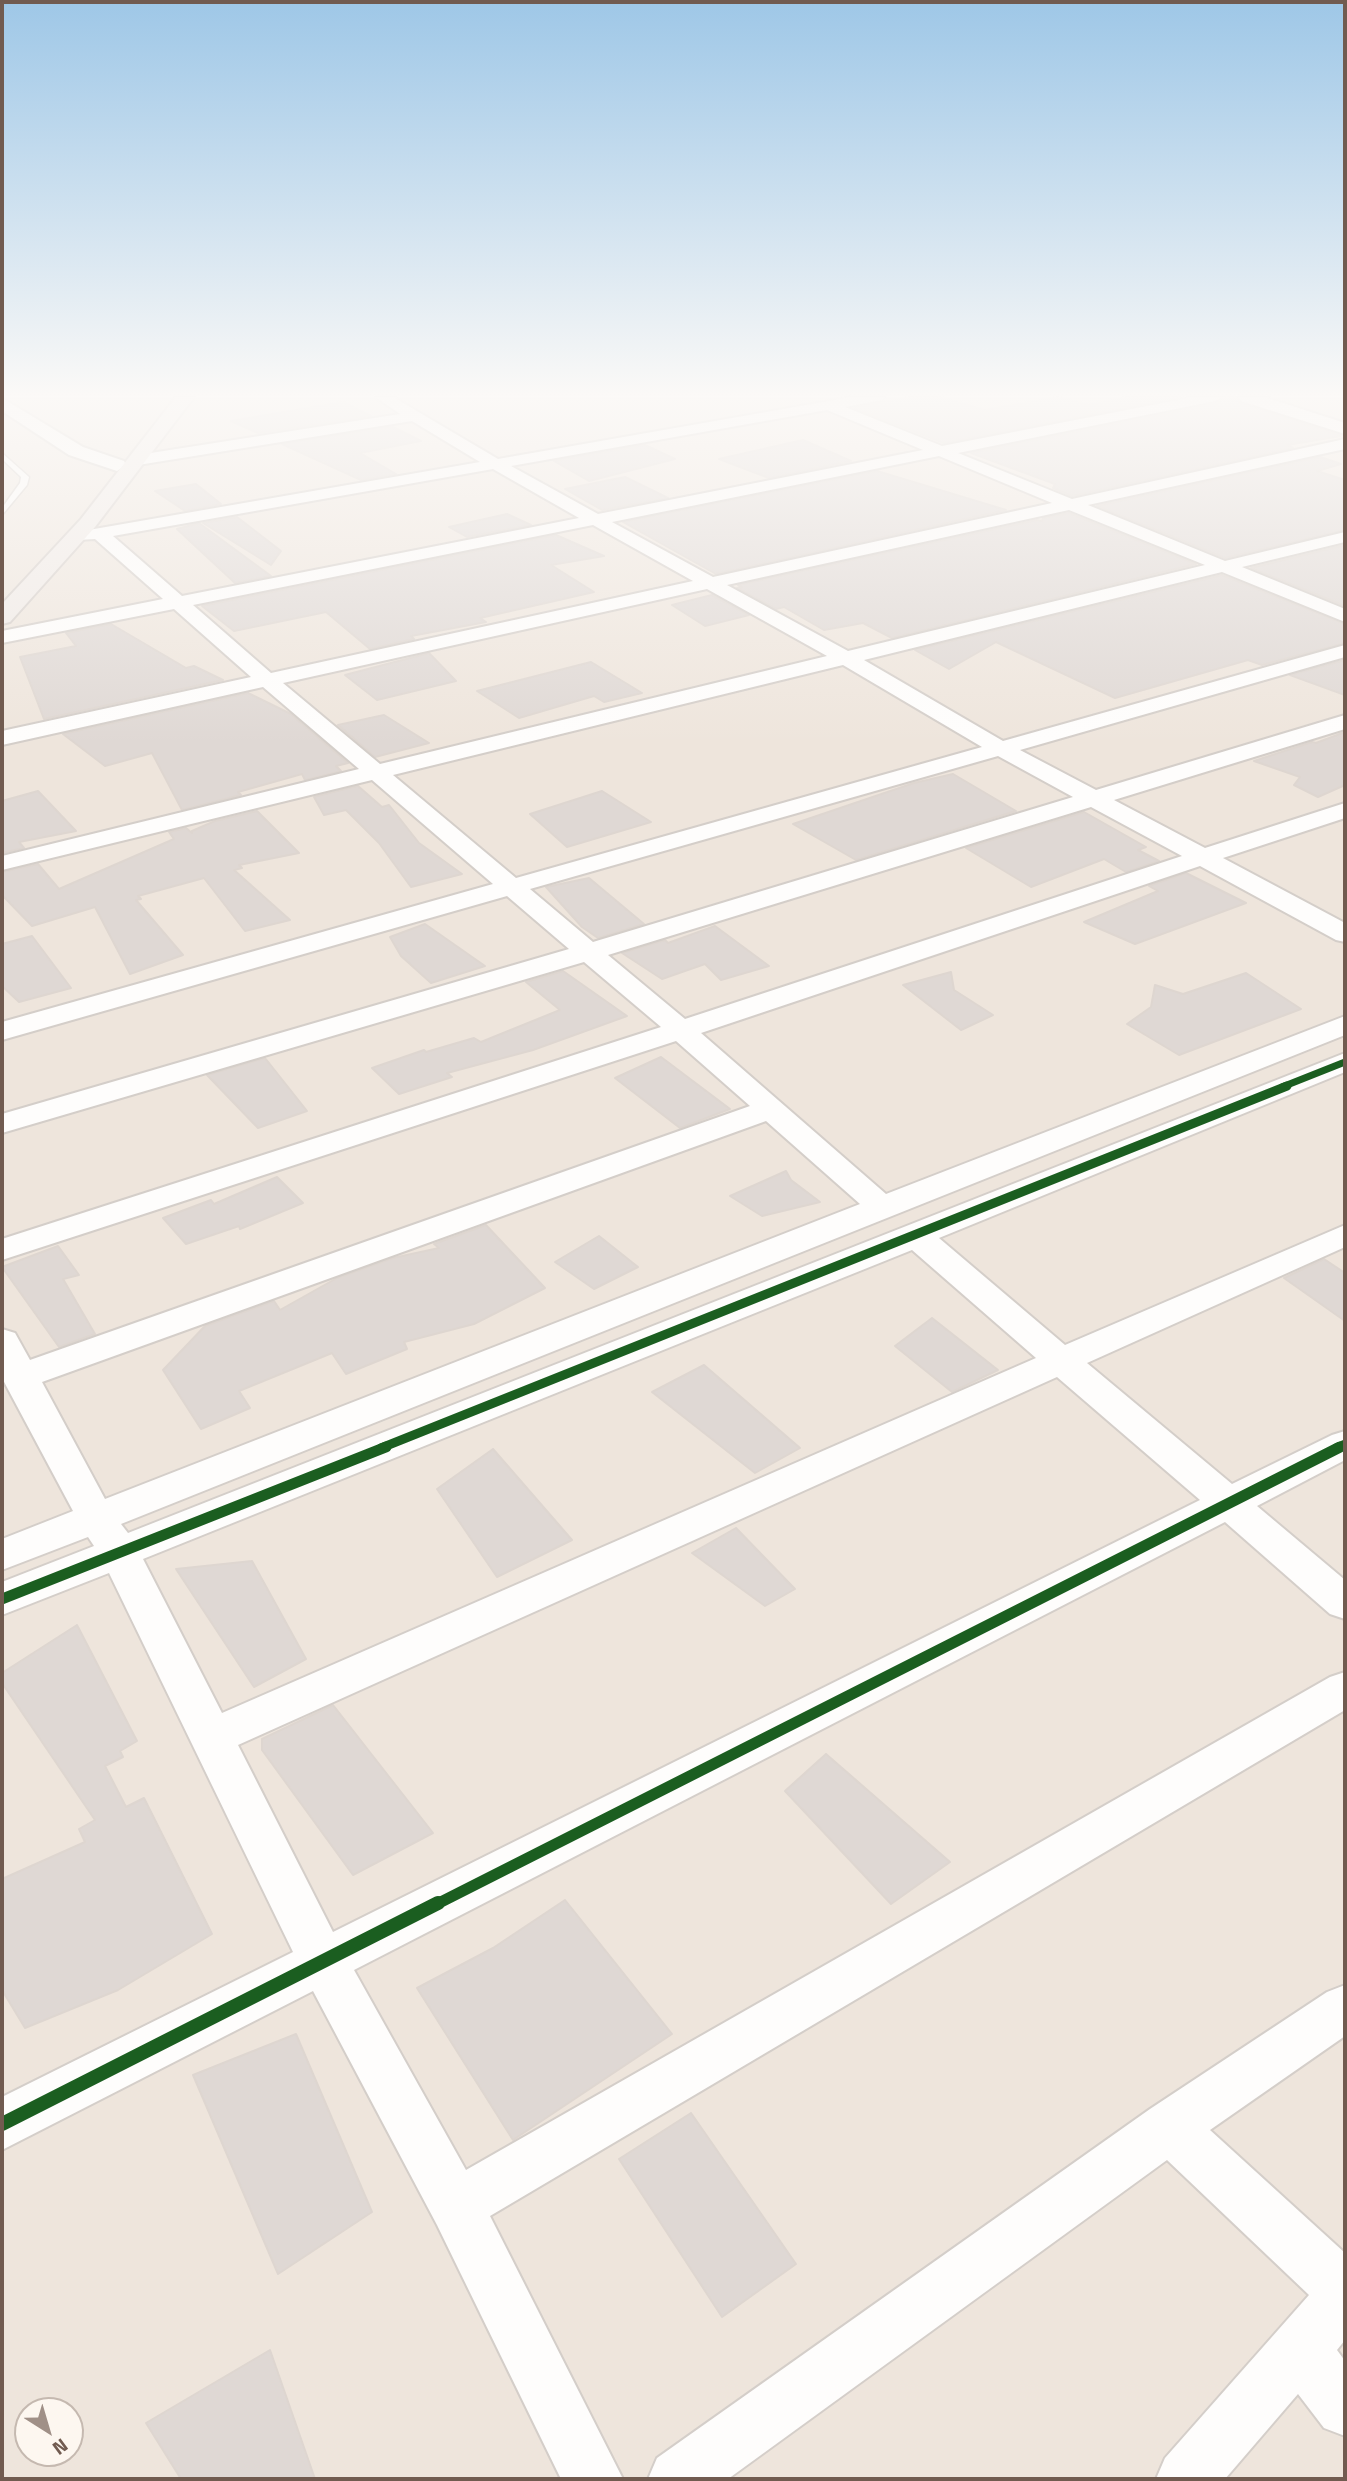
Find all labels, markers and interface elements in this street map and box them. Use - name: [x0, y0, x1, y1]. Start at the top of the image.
- north arrow: [14, 2397, 84, 2467]
- text: N: [47, 2432, 75, 2463]

